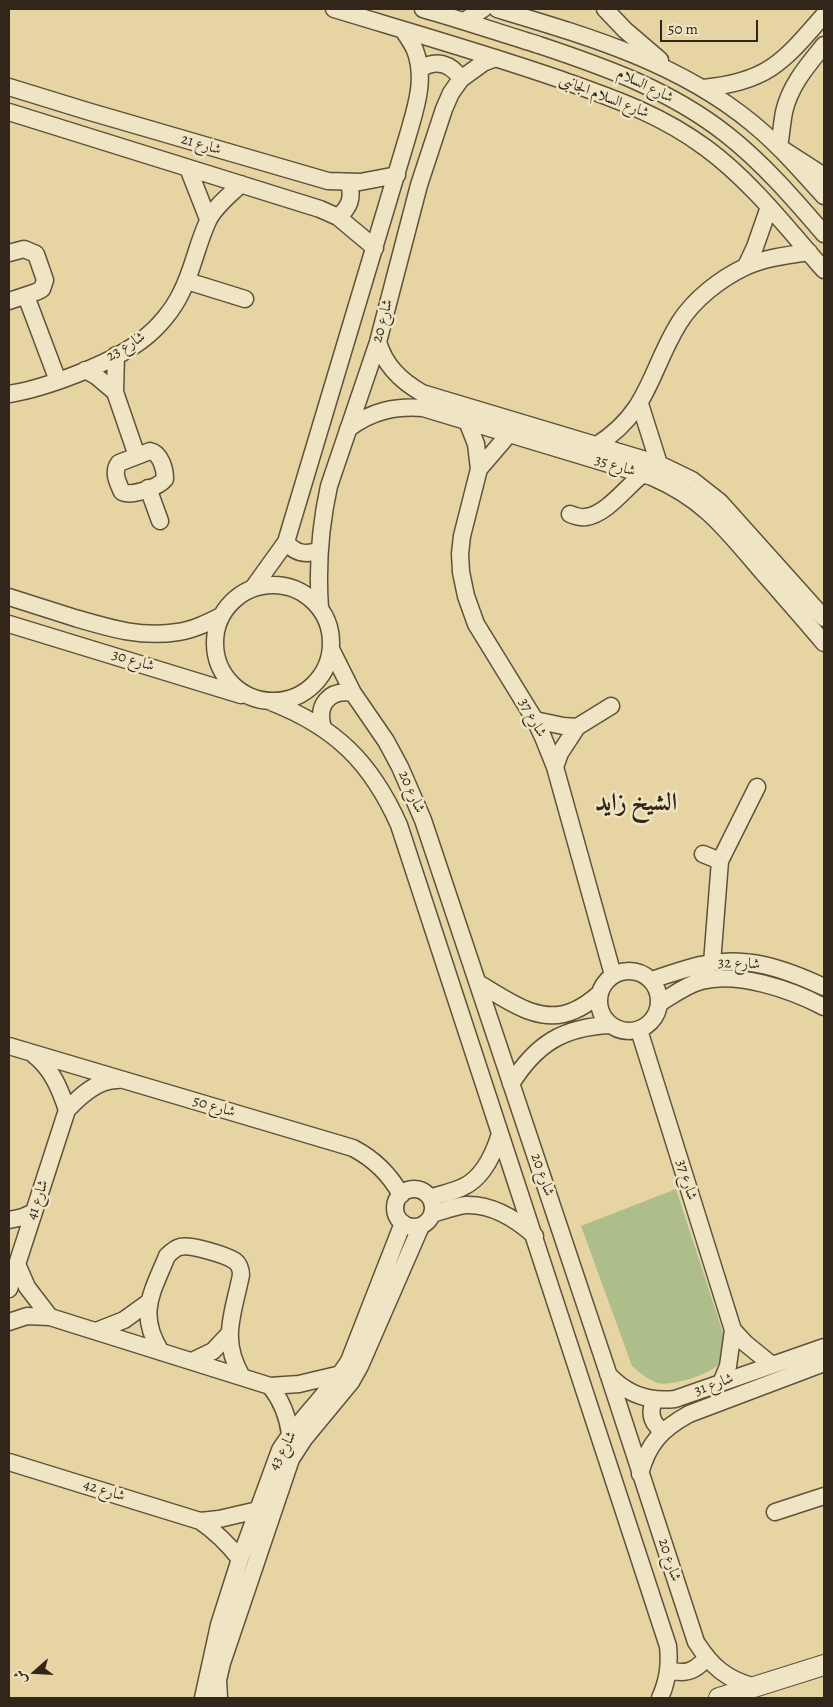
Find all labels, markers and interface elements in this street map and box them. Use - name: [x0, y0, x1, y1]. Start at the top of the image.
- scale bar: [663, 10, 760, 42]
- text: 50 m: [668, 19, 698, 39]
- street label: شارع السلام: [614, 65, 676, 107]
- street label: شارع السلام الجانبى: [556, 72, 652, 122]
- street label: شارع 21: [179, 131, 223, 159]
- street label: شارع 20: [369, 297, 397, 345]
- street label: شارع 23: [103, 328, 149, 366]
- street label: شارع 35: [592, 451, 638, 481]
- street label: شارع 30: [110, 646, 156, 676]
- street label: شارع 37: [514, 695, 550, 741]
- street label: شارع 20: [394, 768, 428, 816]
- district label: الشيخ زايد: [595, 789, 677, 819]
- street label: شارع 32: [718, 954, 760, 974]
- street label: شارع 50: [191, 1092, 237, 1122]
- street label: شارع 20: [526, 1151, 558, 1199]
- street label: شارع 37: [671, 1158, 701, 1202]
- street label: شارع 41: [23, 1178, 53, 1222]
- street label: شارع 31: [692, 1370, 736, 1400]
- street label: شارع 43: [265, 1428, 301, 1474]
- street label: شارع 42: [81, 1476, 127, 1506]
- street label: شارع 20: [654, 1536, 684, 1584]
- north arrow: [10, 1647, 60, 1697]
- text: ش: [9, 1667, 32, 1687]

